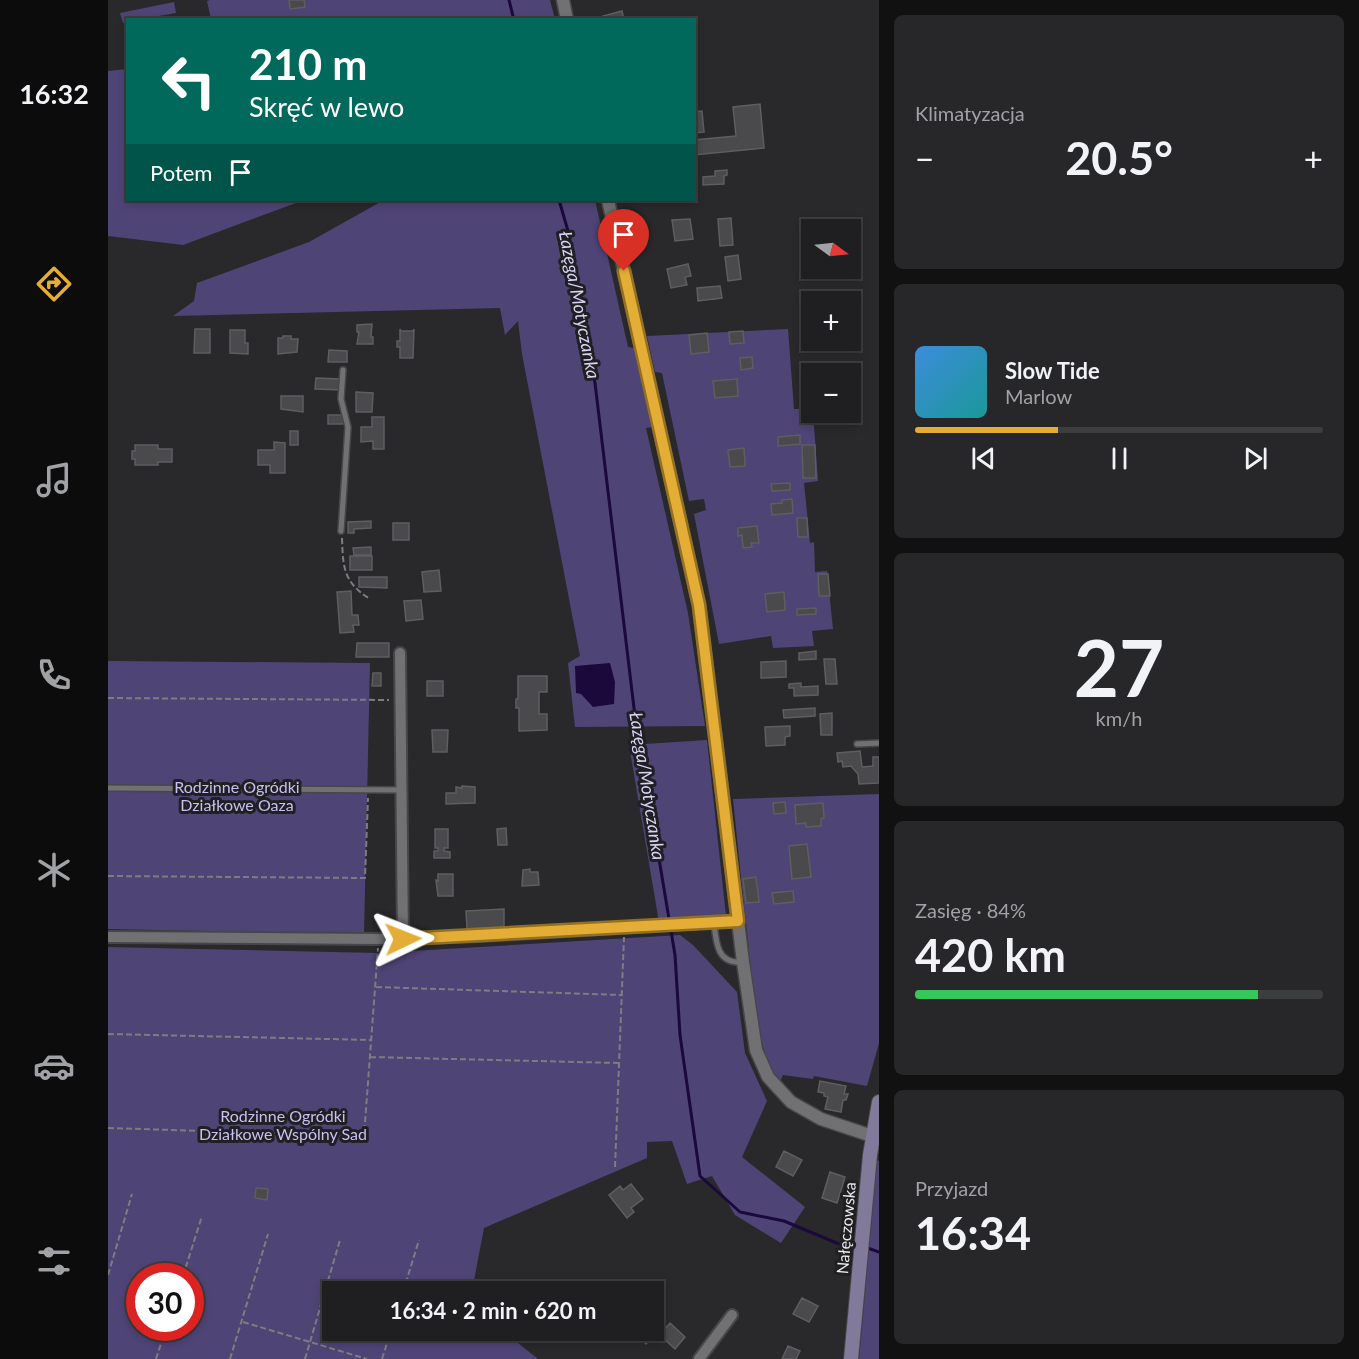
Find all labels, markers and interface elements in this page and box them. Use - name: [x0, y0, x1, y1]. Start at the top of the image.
- text: 210 m: [249, 39, 367, 89]
- icon: left: [150, 42, 228, 120]
- text: 16:32: [19, 77, 89, 110]
- text: Skręć w lewo: [249, 90, 404, 123]
- text: Klimatyzacja: [915, 101, 1025, 125]
- text: 20.5°: [1065, 131, 1173, 185]
- text: −: [915, 138, 934, 178]
- text: +: [1304, 138, 1323, 178]
- icon: arrive: [224, 156, 257, 189]
- text: Potem: [150, 159, 212, 186]
- pin: [598, 209, 649, 271]
- icon: arrive: [607, 218, 640, 251]
- north arrow: [801, 219, 861, 279]
- map controls: [801, 219, 861, 423]
- water label: Łazęga/Motyczanka: [555, 229, 605, 380]
- icon: directions: [33, 263, 75, 305]
- button: +: [801, 291, 861, 351]
- text: Slow Tide: [1005, 357, 1100, 384]
- button: −: [801, 363, 861, 423]
- text: Marlow: [1005, 384, 1072, 408]
- icon: previous: [967, 442, 1000, 475]
- icon: pause: [1103, 442, 1136, 475]
- icon: next: [1239, 442, 1272, 475]
- icon: music: [33, 459, 75, 501]
- text: 27: [1074, 620, 1164, 714]
- icon: phone: [33, 654, 75, 696]
- text: km/h: [1096, 706, 1142, 730]
- water label: Łazęga/Motyczanka: [625, 710, 671, 862]
- park label: Rodzinne Ogródki Działkowe Oaza: [174, 777, 300, 814]
- icon: climate: [33, 849, 75, 891]
- text: Zasięg · 84%: [915, 898, 1026, 922]
- position arrow: [371, 907, 435, 971]
- text: 420 km: [915, 928, 1066, 982]
- icon: car: [33, 1045, 75, 1087]
- park label: Rodzinne Ogródki Działkowe Wspólny Sad: [199, 1106, 367, 1143]
- text: Przyjazd: [915, 1176, 988, 1200]
- street label: Nałęczowska: [832, 1181, 859, 1275]
- text: 16:34: [915, 1206, 1031, 1260]
- icon: filters: [33, 1240, 75, 1282]
- speed limit sign: 30: [126, 1263, 204, 1341]
- text: 16:34 · 2 min · 620 m: [390, 1297, 596, 1324]

